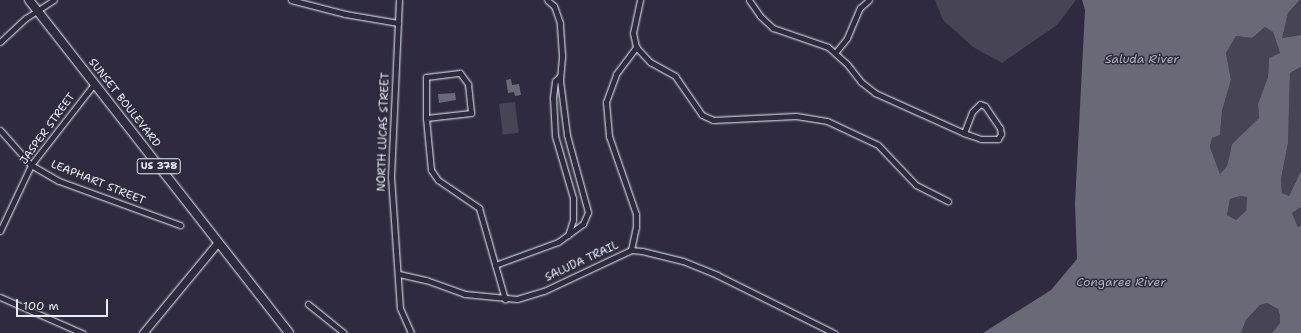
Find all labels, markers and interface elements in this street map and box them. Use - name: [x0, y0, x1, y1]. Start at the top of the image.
- water label: Saluda River: [1105, 53, 1179, 67]
- street label: SUNSET BOULEVARD: [85, 56, 163, 150]
- street label: NORTH LUCAS STREET: [375, 72, 393, 192]
- street label: JASPER STREET: [18, 91, 78, 167]
- street label: LEAPHART STREET: [49, 158, 147, 208]
- road number: US 378: [136, 158, 182, 174]
- street label: SALUDA TRAIL: [543, 239, 621, 285]
- water label: Congaree River: [1076, 276, 1166, 290]
- scale bar: [18, 291, 110, 317]
- text: 100 m: [23, 298, 59, 314]

